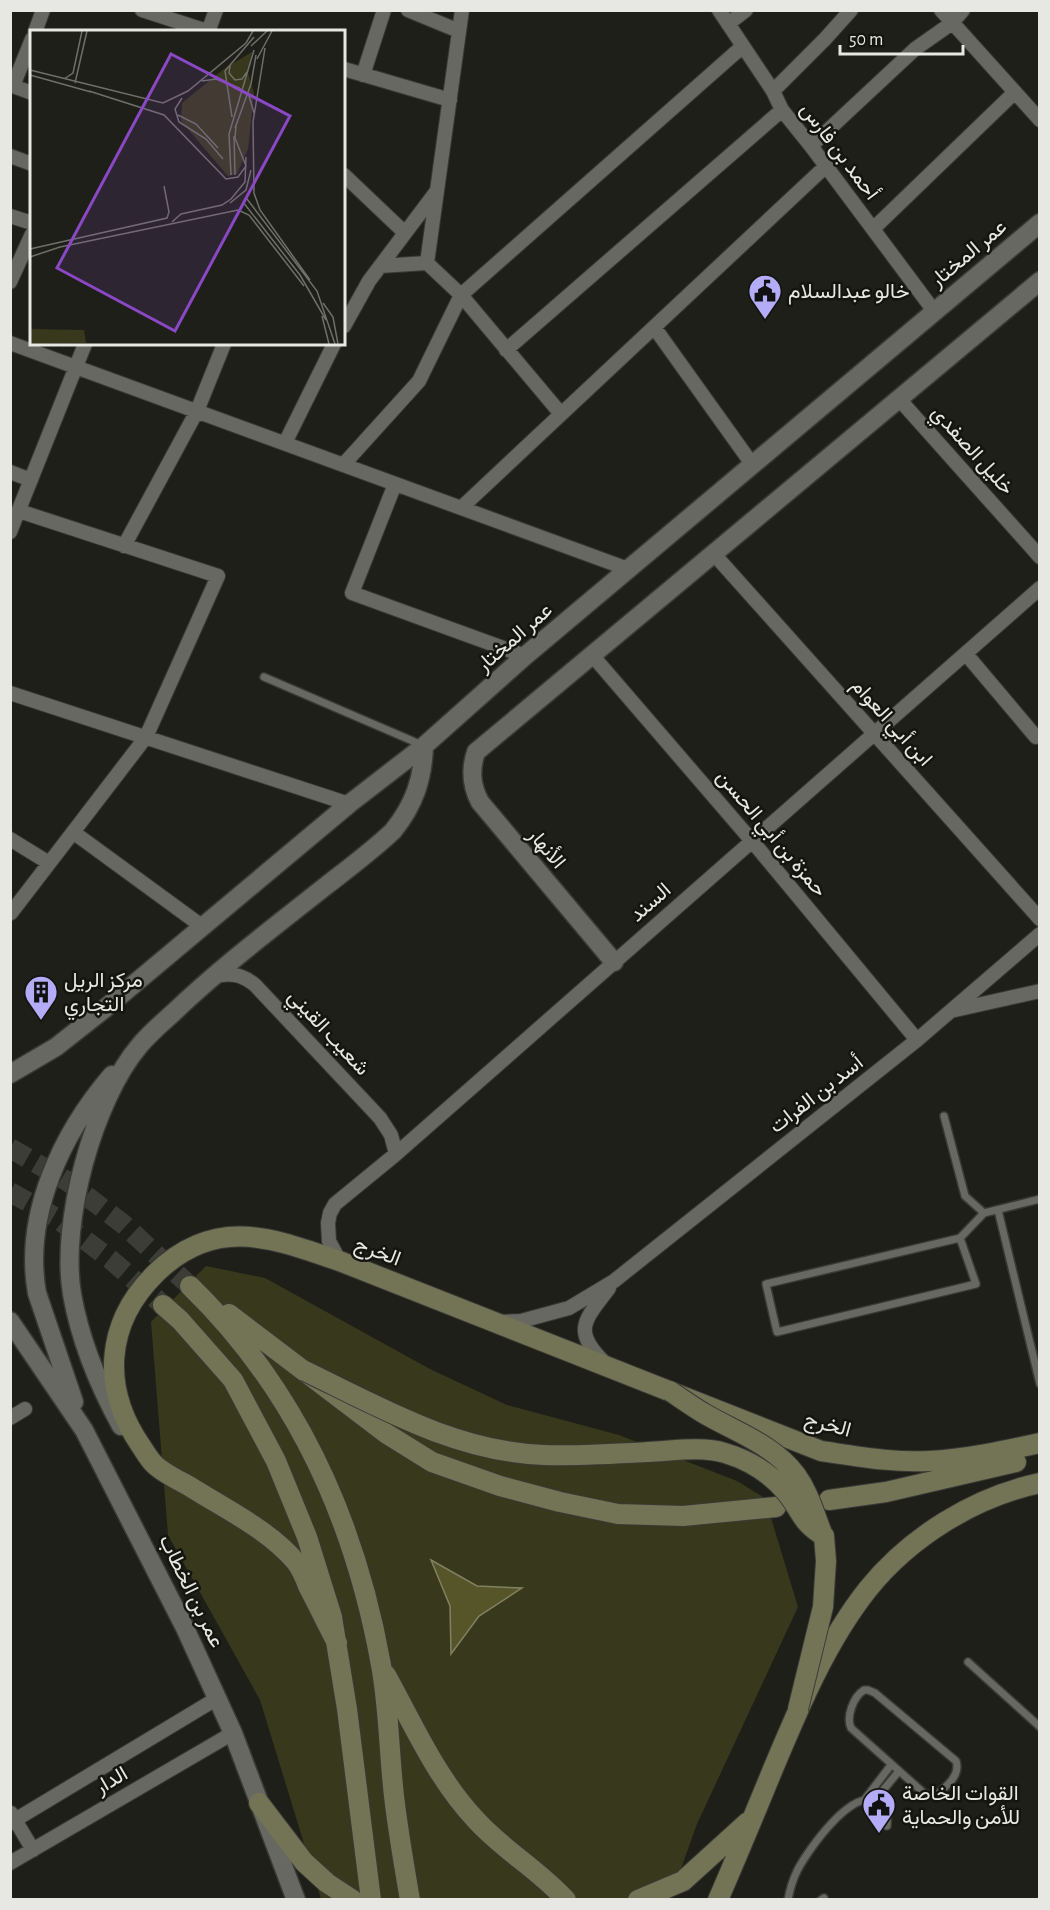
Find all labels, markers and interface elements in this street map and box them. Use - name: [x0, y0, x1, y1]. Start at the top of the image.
- scale bar: [840, 18, 963, 56]
- inset map: [30, 30, 345, 345]
- text: 50 m: [849, 31, 883, 49]
- street label: أحمد بن فارس: [795, 98, 884, 205]
- street label: عمر المختار: [925, 216, 1012, 293]
- public building icon: خالو عبدالسلام: [747, 273, 783, 320]
- place label: خالو عبدالسلام: [788, 281, 910, 305]
- street label: خليل الصفدي: [923, 402, 1018, 503]
- street label: عمر المختار: [472, 599, 557, 678]
- street label: ابن أبي العوام: [843, 674, 937, 774]
- street label: حمزة بن أبي الحسن: [708, 765, 831, 905]
- street label: الأنهار: [522, 822, 571, 874]
- street label: السند: [626, 879, 675, 926]
- place label: مركز الريل التجاري: [64, 970, 143, 1021]
- building icon: مركز الريل التجاري: [23, 974, 59, 1021]
- street label: شعيب القيني: [279, 985, 373, 1083]
- street label: أسد بن الفرات: [765, 1051, 868, 1139]
- street label: الخرج: [351, 1233, 404, 1273]
- street label: الخرج: [801, 1408, 853, 1444]
- street label: عمر بن الخطاب: [153, 1532, 228, 1652]
- street label: الدار: [90, 1763, 132, 1800]
- place label: القوات الخاصة للأمن والحماية: [902, 1783, 1020, 1830]
- public building icon: القوات الخاصة للأمن والحماية: [861, 1787, 897, 1834]

